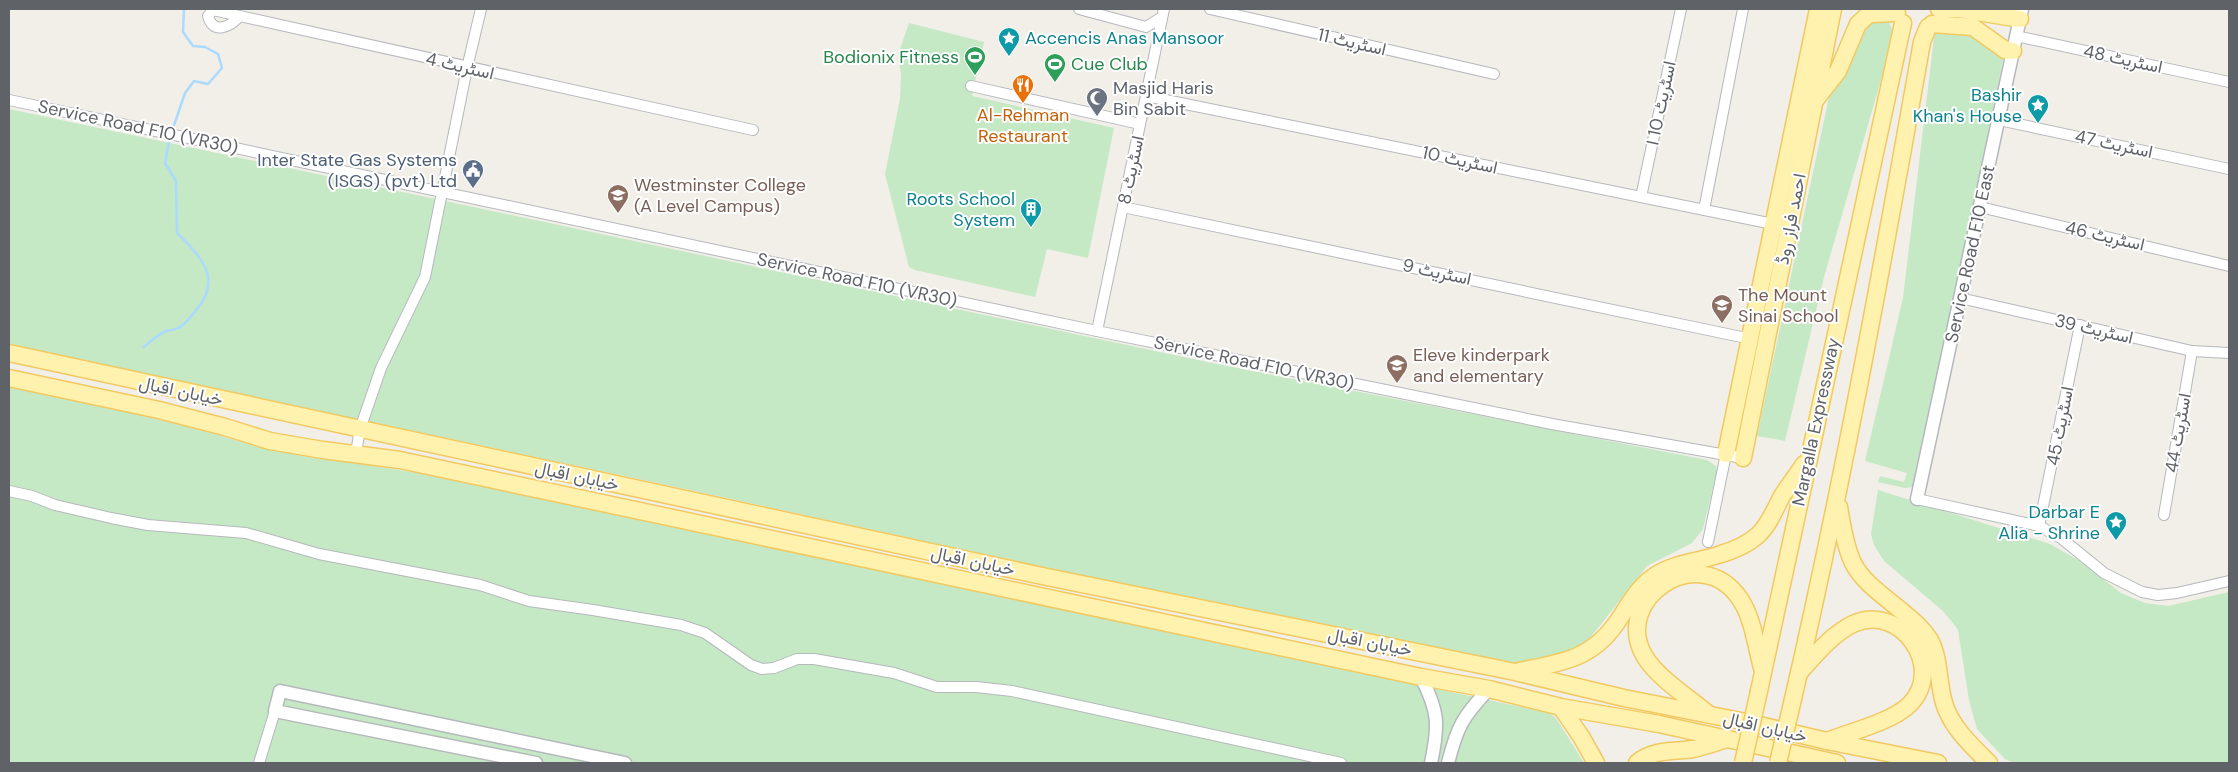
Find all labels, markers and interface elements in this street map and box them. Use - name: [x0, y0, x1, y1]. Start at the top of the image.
- street label: اسٹریٹ 11: [1315, 22, 1389, 62]
- place icon: Accencis Anas Mansoor: [997, 26, 1021, 57]
- place label: Accencis Anas Mansoor: [1025, 26, 1225, 50]
- street label: اسٹریٹ 48: [2081, 39, 2165, 79]
- place label: Bodionix Fitness: [823, 45, 959, 69]
- sports icon: Bodionix Fitness: [963, 45, 987, 76]
- street label: اسٹریٹ 4: [423, 46, 497, 86]
- sports icon: Cue Club: [1043, 52, 1067, 83]
- place label: Cue Club: [1071, 52, 1148, 76]
- street label: اسٹریٹ 10 ا: [1640, 59, 1682, 147]
- restaurant icon: Al-Rehman Restaurant: [1011, 73, 1035, 104]
- place label: Masjid Haris Bin Sabit: [1113, 76, 1214, 121]
- place label: Bashir Khan's House: [1913, 83, 2022, 128]
- mosque icon: Masjid Haris Bin Sabit: [1085, 86, 1109, 117]
- place icon: Bashir Khan's House: [2026, 93, 2050, 124]
- street label: Service Road F10 (VR30): [36, 94, 240, 160]
- place label: Al-Rehman Restaurant: [977, 103, 1069, 148]
- street label: اسٹریٹ 47: [2073, 124, 2155, 164]
- street label: اسٹریٹ 8: [1112, 134, 1150, 206]
- street label: اسٹریٹ 10: [1420, 140, 1500, 180]
- place label: Inter State Gas Systems (ISGS) (pvt) Ltd: [257, 148, 457, 193]
- public building icon: Inter State Gas Systems (ISGS) (pvt) Ltd: [461, 158, 485, 189]
- street label: Service Road F10 East: [1939, 163, 2001, 345]
- street label: احمد فراز روڈ: [1770, 171, 1812, 267]
- place label: Westminster College (A Level Campus): [634, 173, 806, 218]
- school or university icon: Westminster College (A Level Campus): [606, 183, 630, 214]
- place label: Roots School System: [907, 187, 1015, 232]
- building icon: Roots School System: [1019, 197, 1043, 228]
- street label: اسٹریٹ 46: [2063, 215, 2147, 257]
- street label: Service Road F10 (VR30): [755, 247, 959, 313]
- street label: اسٹریٹ 9: [1400, 253, 1474, 291]
- place label: The Mount Sinai School: [1738, 283, 1838, 328]
- school or university icon: The Mount Sinai School: [1710, 293, 1734, 324]
- street label: اسٹریٹ 39: [2052, 308, 2136, 350]
- street label: Service Road F10 (VR30): [1152, 330, 1356, 396]
- street label: Margalla Expressway: [1786, 336, 1846, 508]
- place label: Eleve kinderpark and elementary: [1413, 343, 1550, 388]
- school or university icon: Eleve kinderpark and elementary: [1385, 353, 1409, 384]
- street label: خیابان اقبال: [137, 370, 225, 412]
- street label: اسٹریٹ 45: [2041, 384, 2079, 468]
- street label: اسٹریٹ 44: [2159, 391, 2197, 475]
- street label: خیابان اقبال: [533, 455, 621, 497]
- place label: Darbar E Alia - Shrine: [1998, 500, 2100, 545]
- place icon: Darbar E Alia - Shrine: [2104, 510, 2128, 541]
- street label: خیابان اقبال: [929, 540, 1017, 582]
- street label: خیابان اقبال: [1326, 622, 1414, 662]
- street label: خیابان اقبال: [1721, 706, 1809, 748]

